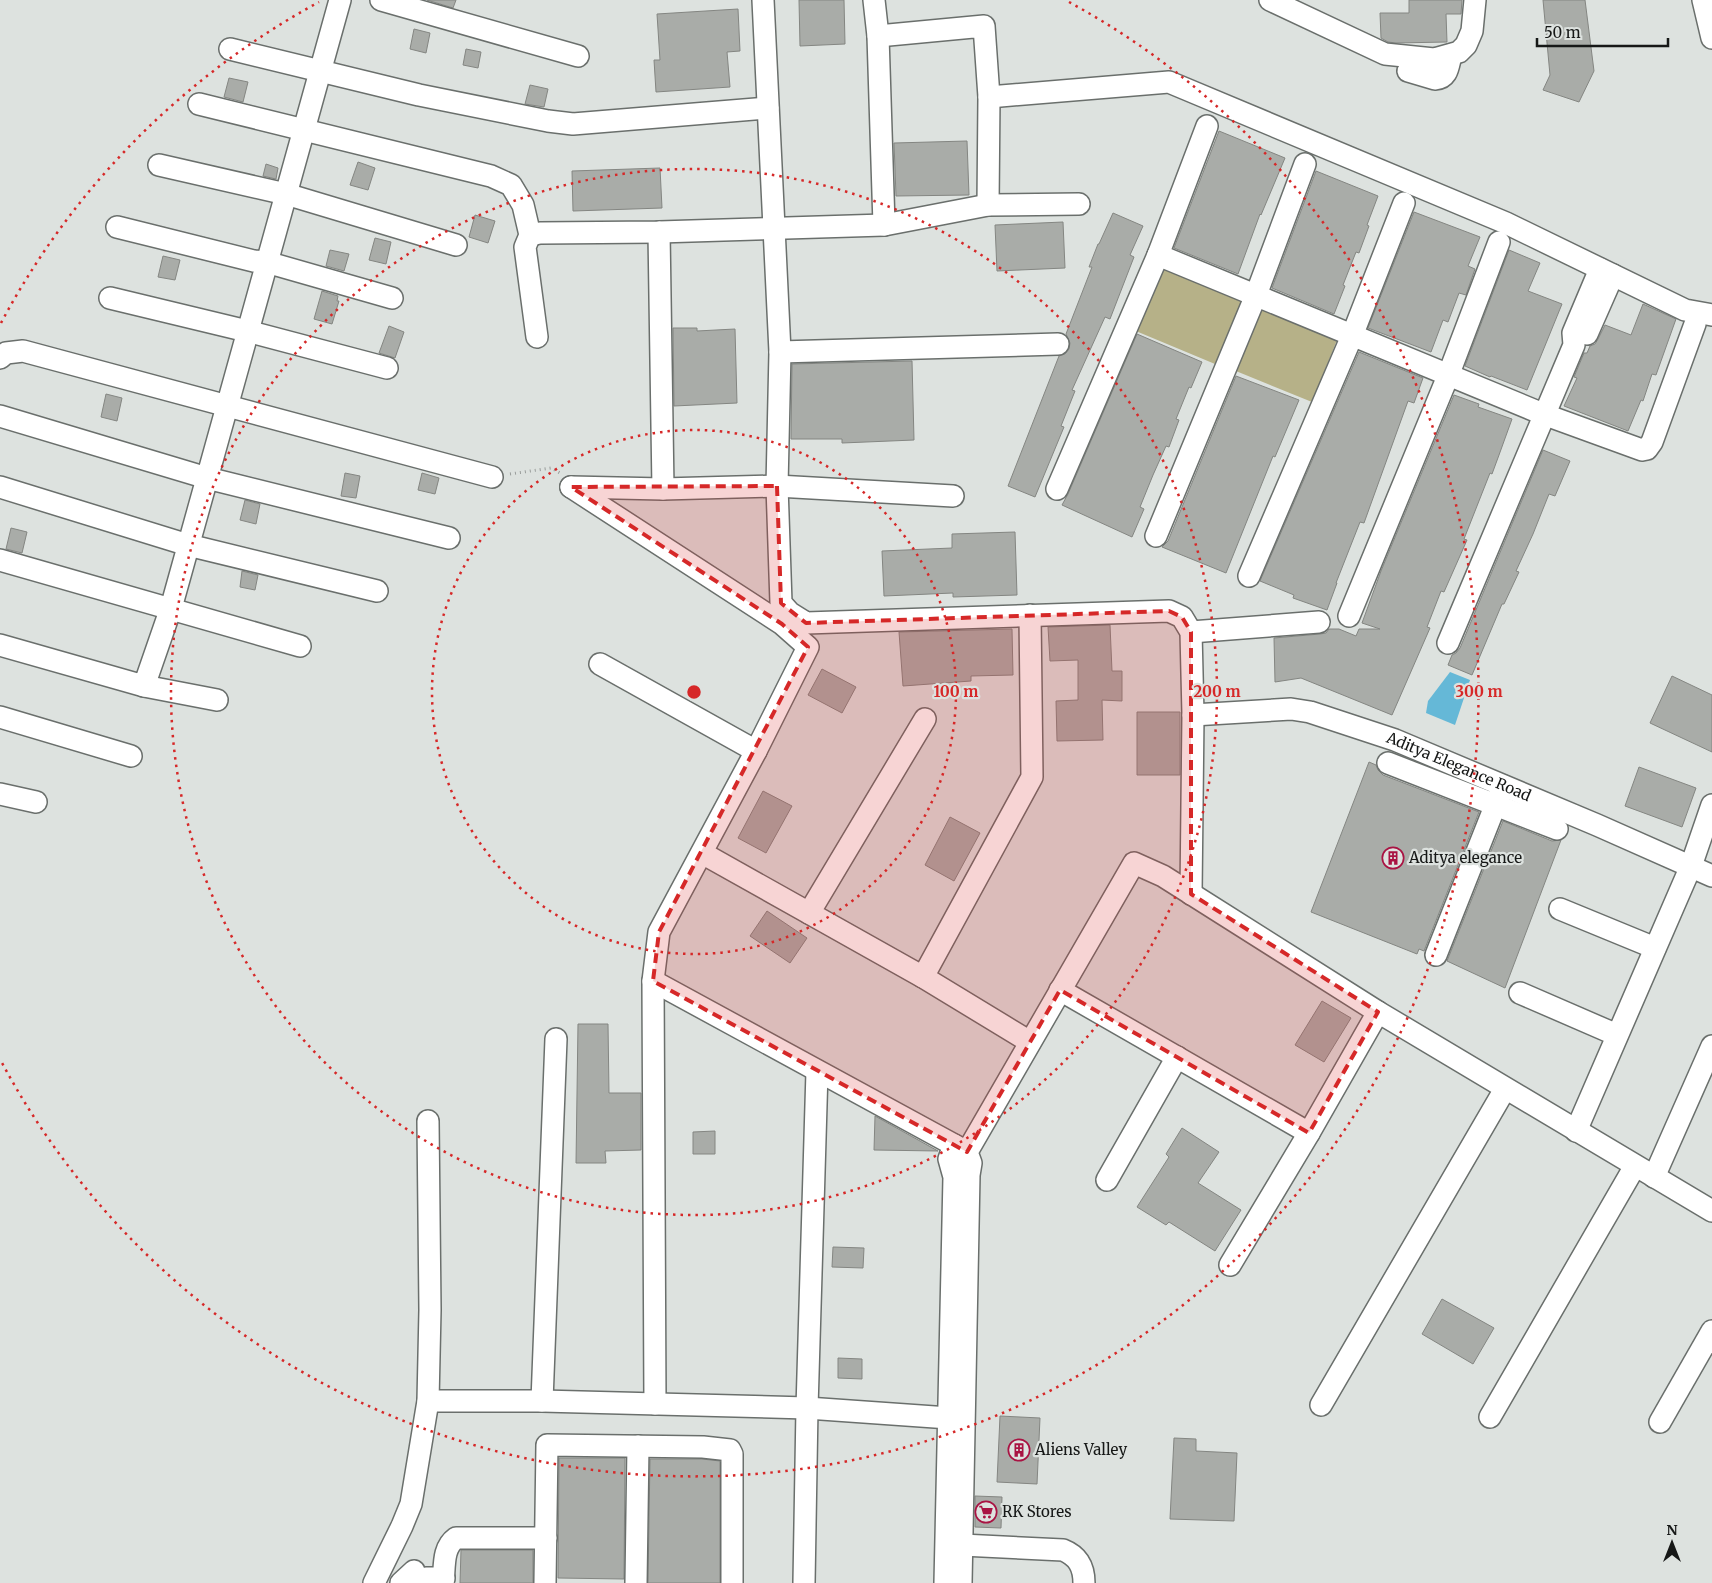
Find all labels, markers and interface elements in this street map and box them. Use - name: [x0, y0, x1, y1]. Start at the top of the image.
- scale bar: [1537, 15, 1668, 47]
- text: 50 m: [1544, 23, 1581, 42]
- text: 100 m: [934, 682, 978, 701]
- text: 200 m: [1193, 682, 1241, 701]
- text: 300 m: [1455, 682, 1503, 701]
- centre of rings: [685, 683, 703, 701]
- street label: Aditya Elegance Road: [1383, 728, 1534, 805]
- building icon: Aditya elegance: [1381, 846, 1405, 870]
- place label: Aditya elegance: [1408, 848, 1522, 867]
- building icon: Aliens Valley: [1007, 1438, 1031, 1462]
- place label: Aliens Valley: [1034, 1440, 1127, 1459]
- supermarket icon: RK Stores: [974, 1500, 998, 1524]
- place label: RK Stores: [1002, 1502, 1072, 1521]
- north arrow: [1647, 1518, 1697, 1568]
- text: N: [1666, 1521, 1678, 1539]

